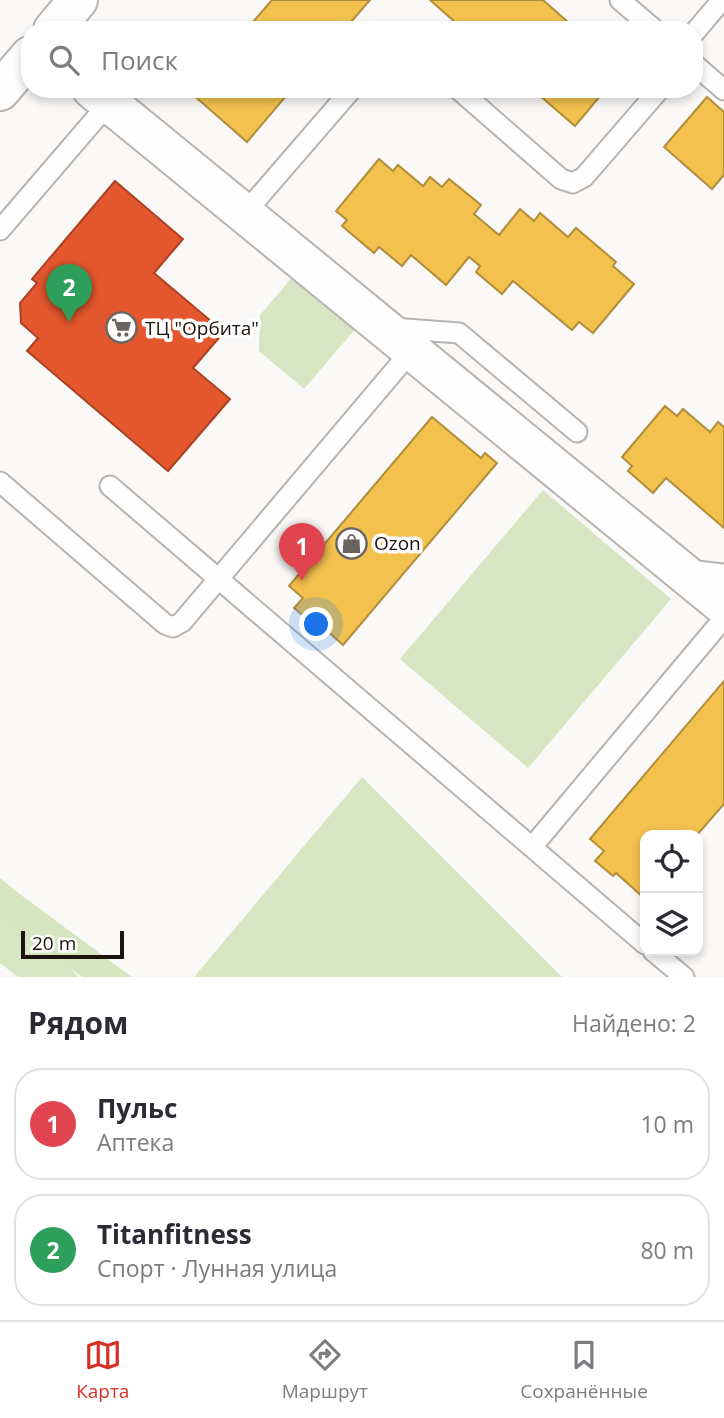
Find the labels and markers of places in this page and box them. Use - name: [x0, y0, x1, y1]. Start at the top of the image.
- pin: 2: [46, 264, 92, 322]
- supermarket icon: ТЦ "Орбита": [105, 311, 139, 345]
- place label: ТЦ "Орбита": [145, 315, 259, 341]
- pin: 1: [279, 523, 325, 581]
- shop icon: Ozon: [334, 526, 368, 560]
- place label: Ozon: [374, 530, 421, 556]

